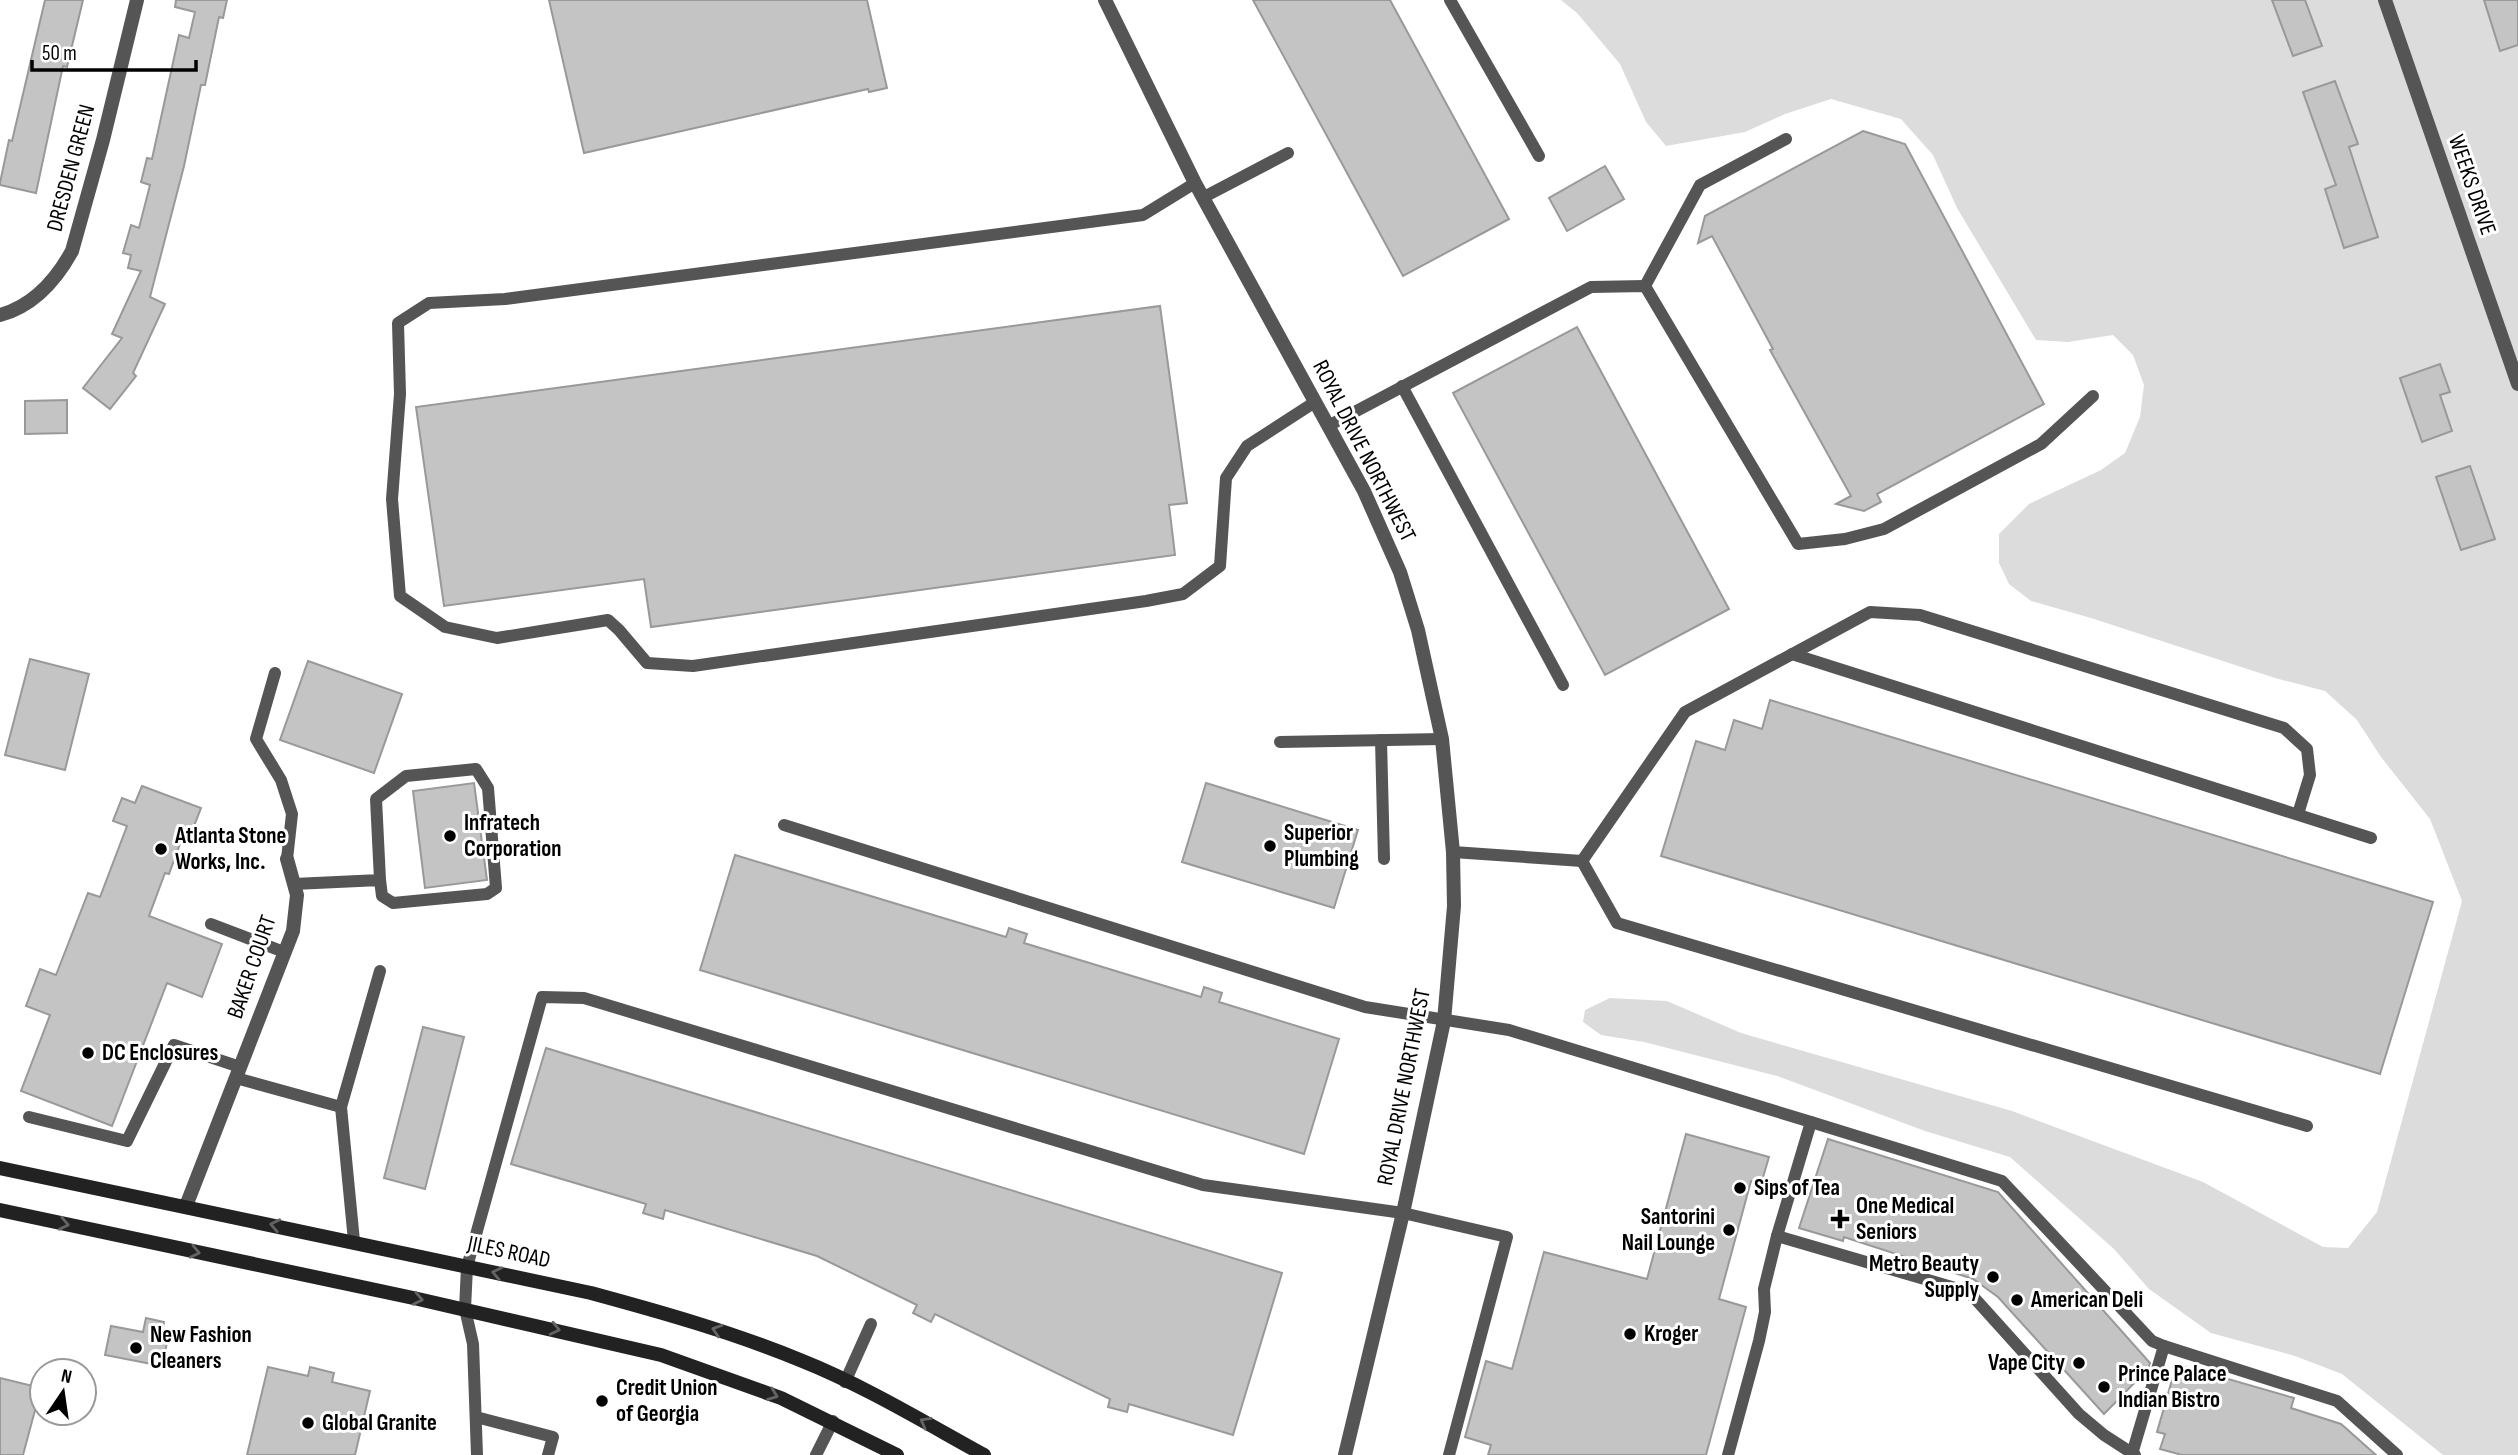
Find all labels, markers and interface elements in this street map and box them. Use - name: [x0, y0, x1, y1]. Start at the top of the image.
- scale bar: [32, 28, 196, 72]
- text: 50 m: [42, 41, 77, 66]
- street label: DRESDEN GREEN: [41, 101, 101, 235]
- street label: WEEKS DRIVE: [2442, 131, 2502, 239]
- street label: ROYAL DRIVE NORTHWEST: [1306, 356, 1422, 546]
- place label: Infratech Corporation: [464, 809, 561, 863]
- place label: Superior Plumbing: [1284, 819, 1359, 873]
- place label: Atlanta Stone Works, Inc.: [174, 822, 286, 876]
- marker: Infratech Corporation: [442, 828, 458, 844]
- marker: Superior Plumbing: [1262, 838, 1278, 854]
- marker: Atlanta Stone Works, Inc.: [153, 841, 169, 857]
- street label: BAKER COURT: [221, 912, 283, 1022]
- street label: ROYAL DRIVE NORTHWEST: [1371, 986, 1437, 1188]
- place label: DC Enclosures: [102, 1039, 218, 1067]
- marker: DC Enclosures: [80, 1045, 96, 1061]
- place label: Sips of Tea: [1754, 1174, 1840, 1202]
- marker: Sips of Tea: [1732, 1180, 1748, 1196]
- place label: One Medical Seniors: [1856, 1192, 1954, 1246]
- place label: Santorini Nail Lounge: [1622, 1203, 1715, 1257]
- marker: One Medical Seniors: [1830, 1209, 1850, 1229]
- one-way arrow: [58, 1215, 70, 1230]
- one-way arrow: [269, 1218, 281, 1233]
- marker: Santorini Nail Lounge: [1721, 1222, 1737, 1238]
- street label: JILES ROAD: [464, 1229, 553, 1274]
- one-way arrow: [189, 1243, 201, 1258]
- place label: Metro Beauty Supply: [1869, 1250, 1979, 1304]
- one-way arrow: [491, 1267, 503, 1282]
- marker: Metro Beauty Supply: [1985, 1269, 2001, 1285]
- place label: American Deli: [2030, 1286, 2143, 1314]
- one-way arrow: [412, 1290, 424, 1305]
- marker: American Deli: [2009, 1292, 2025, 1308]
- place label: Kroger: [1644, 1320, 1698, 1348]
- place label: New Fashion Cleaners: [150, 1321, 252, 1375]
- one-way arrow: [549, 1321, 561, 1336]
- one-way arrow: [711, 1324, 723, 1339]
- marker: Kroger: [1622, 1326, 1638, 1342]
- marker: New Fashion Cleaners: [128, 1340, 144, 1356]
- place label: Vape City: [1988, 1349, 2065, 1377]
- marker: Vape City: [2071, 1355, 2087, 1371]
- north arrow: [28, 1357, 98, 1427]
- place label: Prince Palace Indian Bistro: [2118, 1360, 2227, 1414]
- text: N: [59, 1365, 74, 1389]
- place label: Credit Union of Georgia: [616, 1374, 717, 1428]
- marker: Prince Palace Indian Bistro: [2096, 1379, 2112, 1395]
- one-way arrow: [766, 1387, 779, 1401]
- marker: Credit Union of Georgia: [594, 1393, 610, 1409]
- place label: Global Granite: [322, 1409, 437, 1437]
- marker: Global Granite: [300, 1415, 316, 1431]
- one-way arrow: [919, 1417, 932, 1430]

